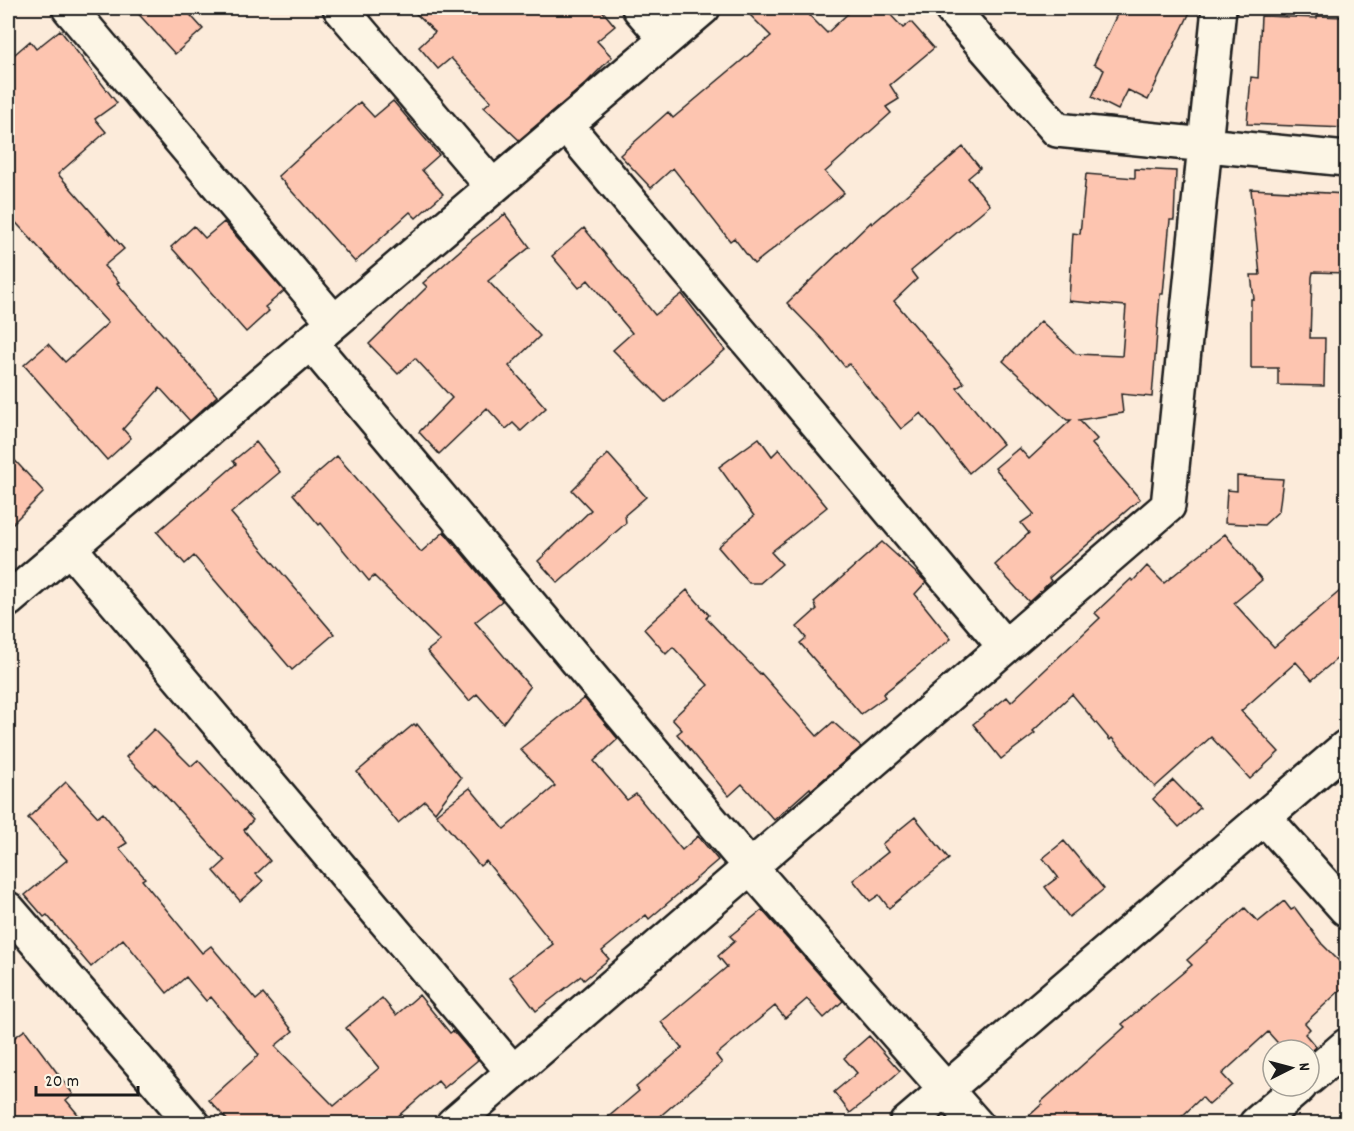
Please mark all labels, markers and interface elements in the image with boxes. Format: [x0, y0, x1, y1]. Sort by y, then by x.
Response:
north arrow [1261, 1038, 1321, 1098]
scale bar [36, 1059, 138, 1097]
text: N [1292, 1062, 1315, 1072]
text: 20 m [45, 1070, 79, 1095]

